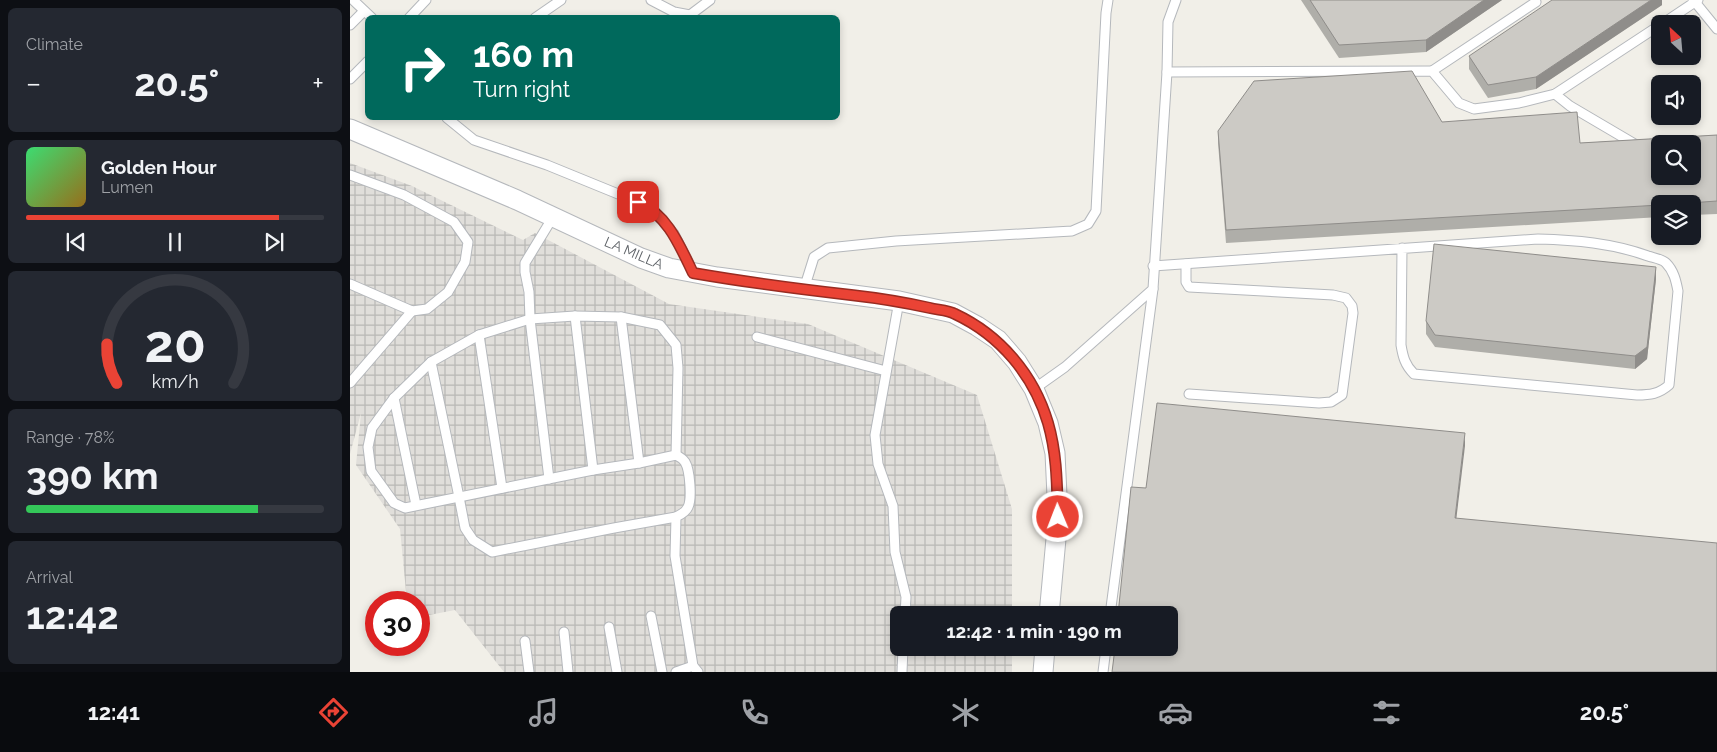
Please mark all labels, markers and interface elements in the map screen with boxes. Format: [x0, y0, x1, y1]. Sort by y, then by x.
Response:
north arrow [1651, 15, 1701, 65]
map controls [1651, 15, 1701, 245]
text: 160 m [473, 34, 574, 75]
text: Climate [26, 35, 83, 54]
icon: right [390, 35, 455, 100]
text: 20.5° [134, 60, 219, 105]
text: − [26, 67, 41, 100]
text: + [312, 67, 324, 100]
button: sound [1651, 75, 1701, 125]
text: Turn right [473, 76, 570, 102]
button: search [1651, 135, 1701, 185]
text: Golden Hour [101, 156, 217, 178]
text: Lumen [101, 178, 153, 197]
pin [617, 181, 659, 223]
icon: arrive [624, 188, 652, 216]
button: layers [1651, 195, 1701, 245]
icon: previous [62, 228, 90, 256]
icon: pause [161, 228, 189, 256]
icon: next [260, 228, 288, 256]
street label: LA MILLA [602, 233, 666, 273]
text: 20 [144, 313, 206, 374]
text: km/h [151, 371, 199, 392]
text: Range · 78% [26, 428, 114, 447]
text: 390 km [26, 453, 159, 498]
position arrow [1031, 490, 1083, 542]
text: Arrival [26, 568, 73, 587]
speed limit sign: 30 [365, 591, 430, 656]
text: 12:42 [26, 593, 119, 638]
text: 12:42 · 1 min · 190 m [946, 620, 1122, 642]
icon: directions [316, 695, 351, 730]
icon: music [526, 695, 561, 730]
icon: phone [737, 695, 772, 730]
icon: climate [948, 695, 983, 730]
icon: car [1158, 695, 1193, 730]
icon: filters [1369, 695, 1404, 730]
text: 12:41 [88, 699, 140, 725]
text: 20.5° [1580, 699, 1629, 725]

